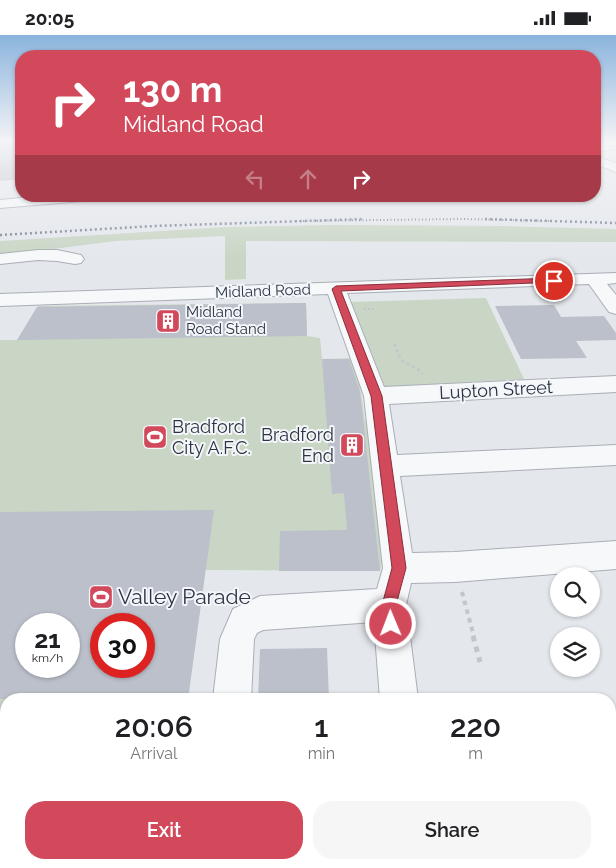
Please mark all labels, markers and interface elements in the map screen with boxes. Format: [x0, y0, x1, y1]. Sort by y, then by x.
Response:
text: 20:05 [25, 7, 74, 29]
text: 130 m [123, 69, 222, 110]
icon: right [40, 70, 105, 135]
text: Midland Road [123, 111, 264, 137]
icon: left [241, 165, 269, 193]
icon: ahead [294, 165, 322, 193]
icon: right [347, 165, 375, 193]
pin [533, 260, 575, 302]
icon: arrive [540, 267, 568, 295]
street label: Midland Road [215, 280, 311, 302]
place label: Midland Road Stand [186, 303, 266, 338]
building icon: Midland Road Stand [155, 308, 181, 334]
street label: Lupton Street [439, 376, 553, 403]
place label: Bradford City A.F.C. [172, 416, 251, 458]
sports icon: Bradford City A.F.C. [142, 424, 168, 450]
place label: Bradford End [261, 424, 334, 466]
building icon: Bradford End [339, 432, 365, 458]
map controls [550, 567, 600, 677]
button: search [550, 567, 600, 617]
sports icon: Valley Parade [88, 584, 114, 610]
place label: Valley Parade [118, 584, 251, 609]
position arrow [364, 597, 416, 649]
speed limit sign: 30 [90, 613, 155, 678]
text: 21 [34, 624, 61, 654]
button: layers [550, 627, 600, 677]
text: km/h [32, 651, 63, 665]
text: 20:06 [115, 709, 193, 744]
text: 1 [314, 709, 328, 744]
text: 220 [450, 709, 501, 744]
text: Arrival [130, 744, 177, 763]
text: min [308, 744, 335, 763]
text: m [468, 744, 483, 763]
button: Exit [25, 801, 303, 859]
button: Share [313, 801, 591, 859]

